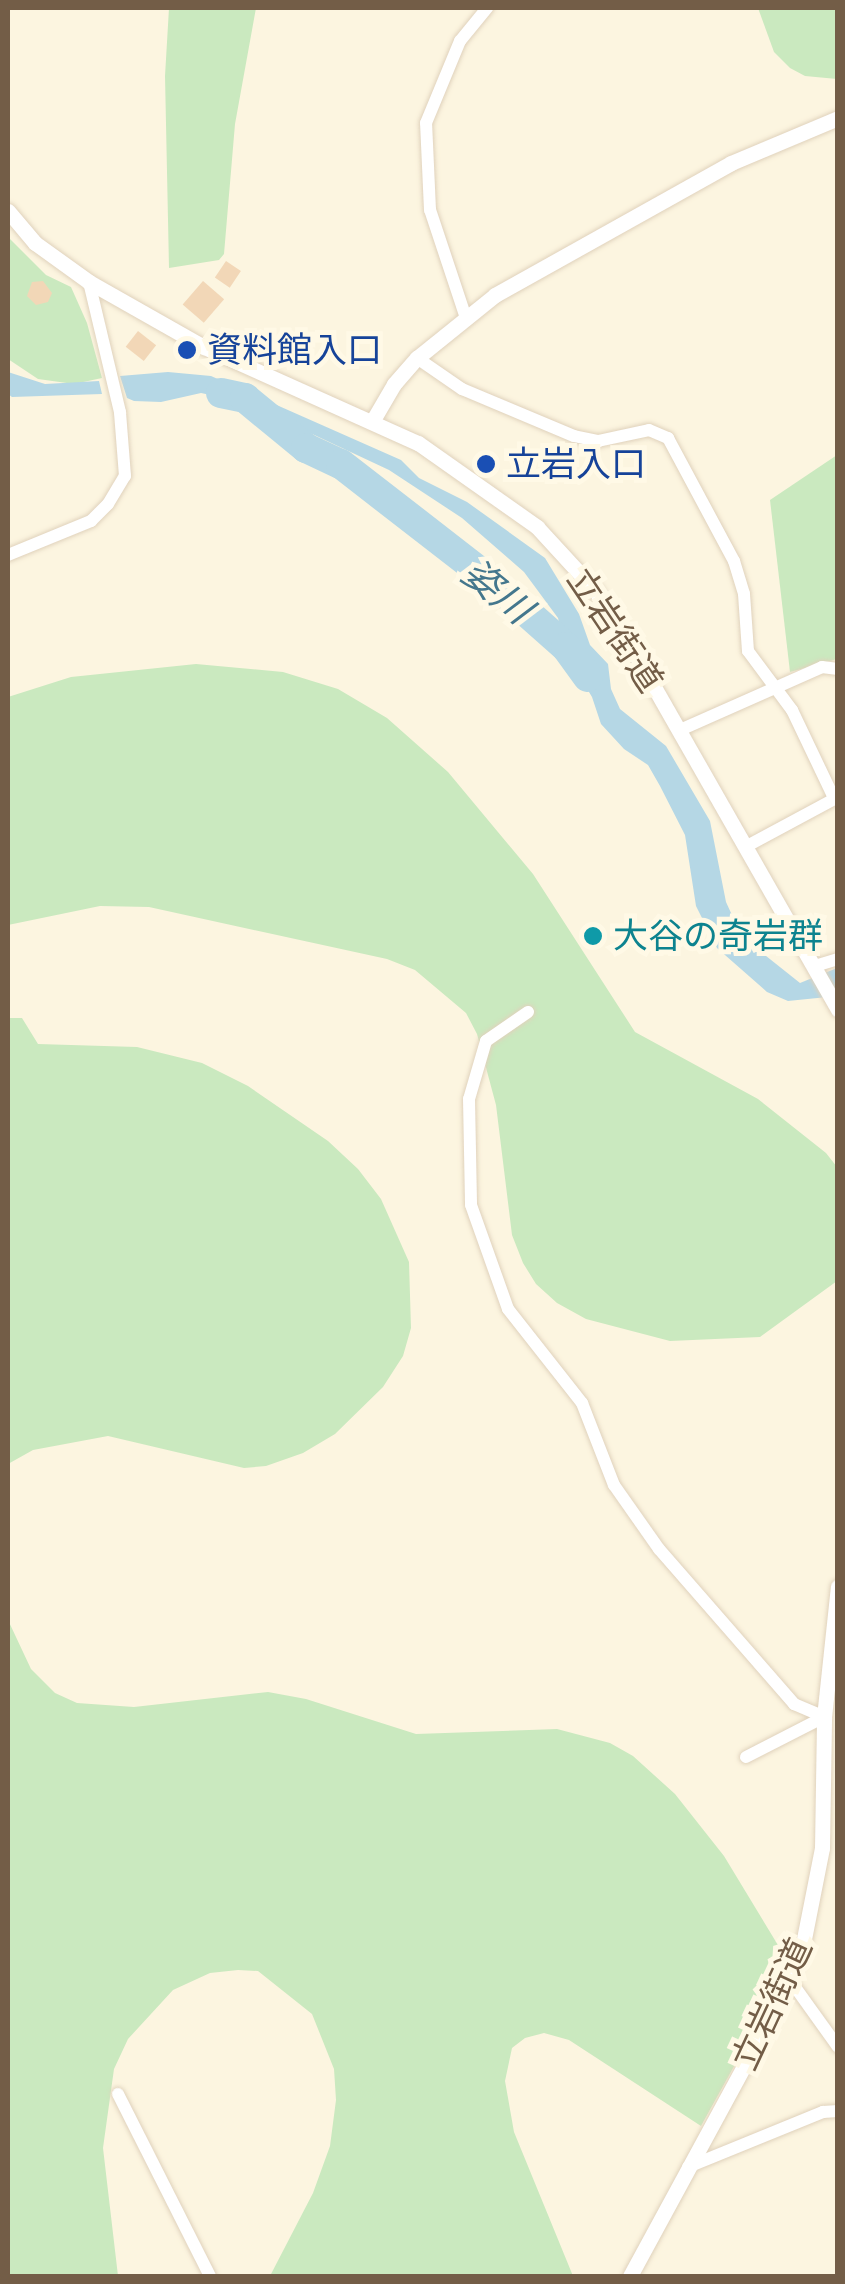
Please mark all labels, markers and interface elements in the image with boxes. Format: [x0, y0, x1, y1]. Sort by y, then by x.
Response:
place label: 資料館入口 [207, 329, 382, 371]
marker: 資料館入口 [176, 339, 198, 361]
place label: 立岩入口 [506, 443, 646, 485]
marker: 立岩入口 [475, 453, 497, 475]
water label: 姿川 [453, 549, 541, 633]
street label: 立岩街道 [558, 560, 672, 700]
place label: 大谷の奇岩群 [613, 915, 823, 957]
marker: 大谷の奇岩群 [582, 925, 604, 947]
street label: 立岩街道 [723, 1932, 821, 2076]

